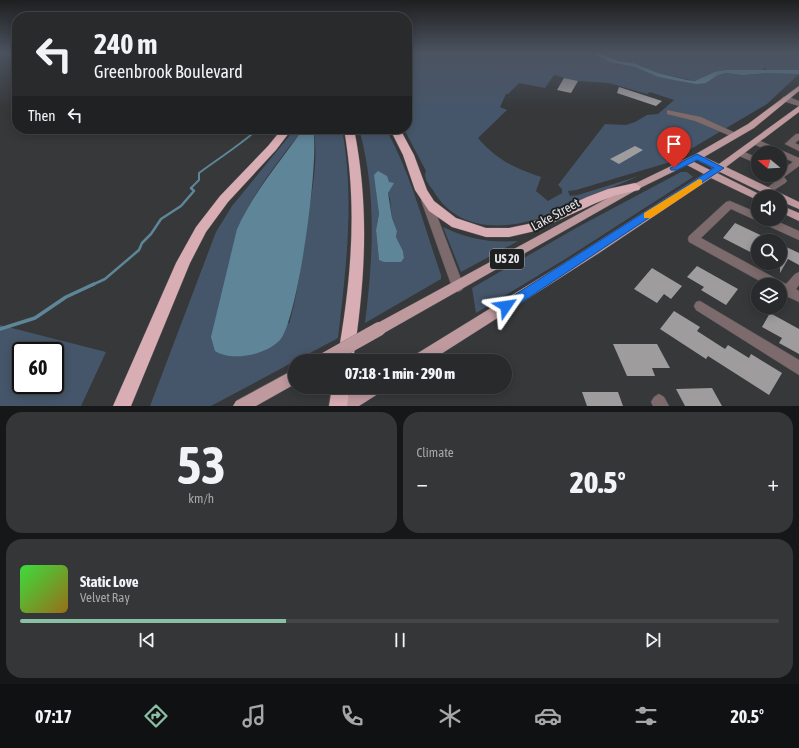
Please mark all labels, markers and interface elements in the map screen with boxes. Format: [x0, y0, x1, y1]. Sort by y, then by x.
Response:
icon: left [28, 28, 80, 80]
text: 240 m [94, 28, 157, 60]
text: Greenbrook Boulevard [94, 61, 243, 82]
icon: left [64, 104, 86, 126]
text: Then [28, 107, 56, 124]
pin [657, 127, 691, 168]
icon: arrive [663, 133, 685, 155]
north arrow [751, 146, 787, 182]
map controls [751, 146, 787, 314]
button: sound [751, 190, 787, 226]
street label: Lake Street [529, 195, 582, 234]
button: search [751, 234, 787, 270]
road number: US 20 [490, 249, 524, 269]
button: layers [751, 278, 787, 314]
position arrow [485, 285, 527, 327]
speed limit sign: 60 [12, 342, 64, 394]
text: 07:18 · 1 min · 290 m [345, 365, 455, 382]
text: 53 [177, 435, 226, 495]
text: Climate [417, 445, 454, 460]
text: 20.5° [570, 465, 626, 499]
text: − [417, 470, 428, 496]
text: + [768, 470, 779, 496]
text: km/h [188, 491, 214, 506]
text: Static Love [80, 573, 139, 590]
text: Velvet Ray [80, 590, 130, 605]
icon: previous [136, 629, 158, 651]
icon: pause [389, 629, 411, 651]
icon: next [642, 629, 664, 651]
icon: directions [142, 702, 170, 730]
icon: music [240, 702, 268, 730]
icon: phone [338, 702, 366, 730]
icon: climate [436, 702, 464, 730]
icon: car [534, 702, 562, 730]
icon: filters [632, 702, 660, 730]
text: 07:17 [35, 706, 72, 727]
text: 20.5° [730, 706, 764, 727]

